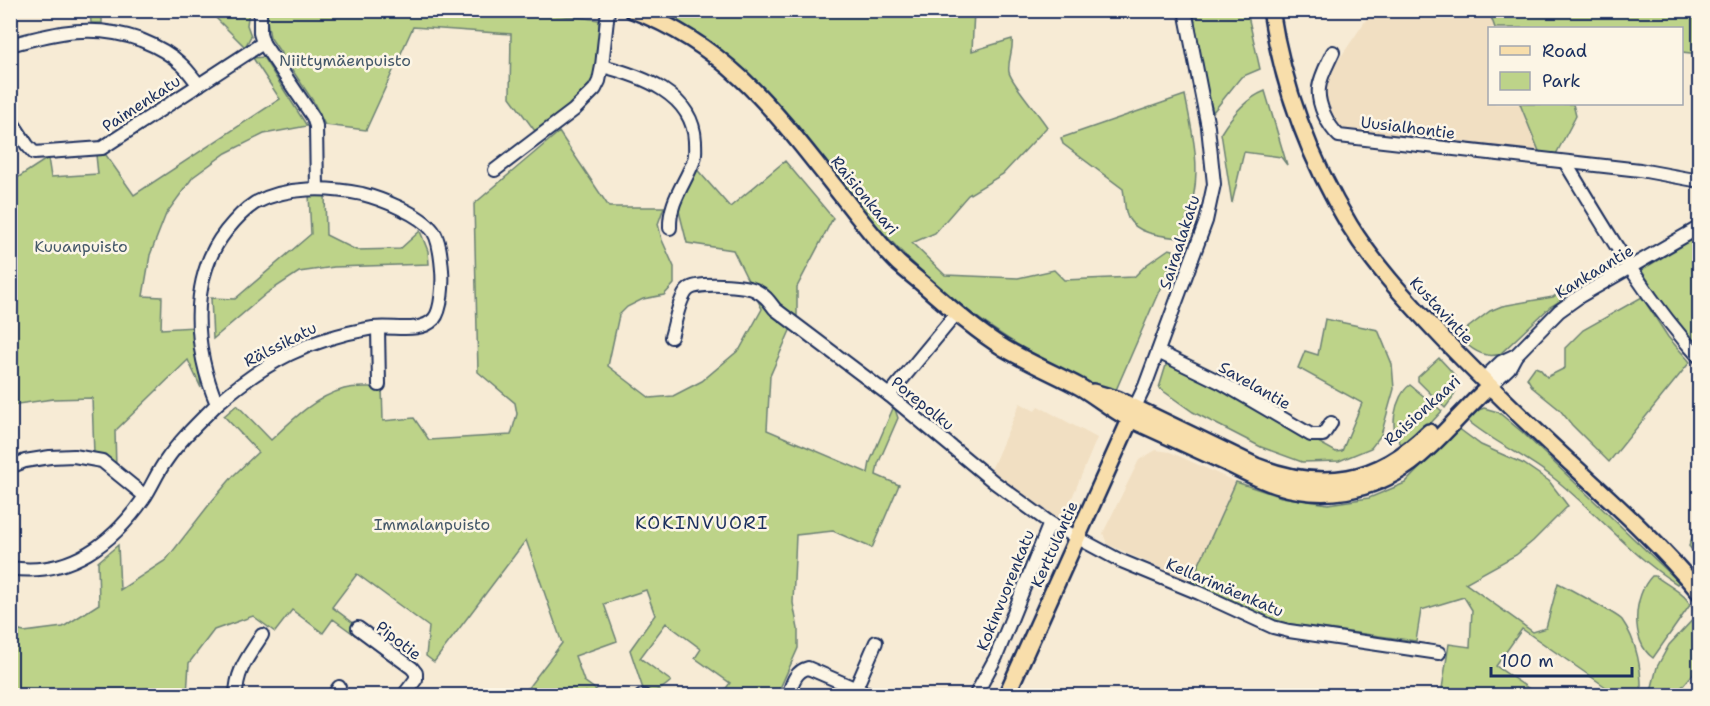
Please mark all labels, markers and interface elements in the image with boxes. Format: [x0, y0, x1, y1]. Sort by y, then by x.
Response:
legend [1488, 27, 1683, 105]
text: Road [1542, 39, 1587, 63]
park label: Niittymäenpuisto [279, 50, 411, 71]
text: Park [1542, 69, 1581, 93]
street label: Paimenkatu [98, 70, 184, 137]
street label: Uusialhontie [1359, 111, 1456, 144]
street label: Raisionkaari [826, 151, 903, 239]
street label: Sairaalakatu [1154, 192, 1205, 292]
park label: Kuuanpuisto [34, 236, 128, 257]
street label: Kankaantie [1551, 240, 1637, 303]
street label: Kustavintie [1405, 272, 1478, 348]
street label: Rälssikatu [240, 317, 320, 372]
street label: Savelantie [1215, 356, 1294, 414]
street label: Raisionkaari [1380, 370, 1465, 450]
street label: Porepolku [887, 372, 959, 435]
street label: Kerttulantie [1026, 498, 1083, 591]
district label: KOKINVUORI [635, 511, 769, 535]
park label: Immalanpuisto [374, 514, 490, 535]
street label: Kokinvuorenkatu [972, 527, 1039, 654]
street label: Kellarimäenkatu [1163, 553, 1287, 622]
street label: Pipotie [372, 616, 426, 665]
scale bar [1491, 640, 1632, 678]
text: 100 m [1500, 649, 1554, 673]

